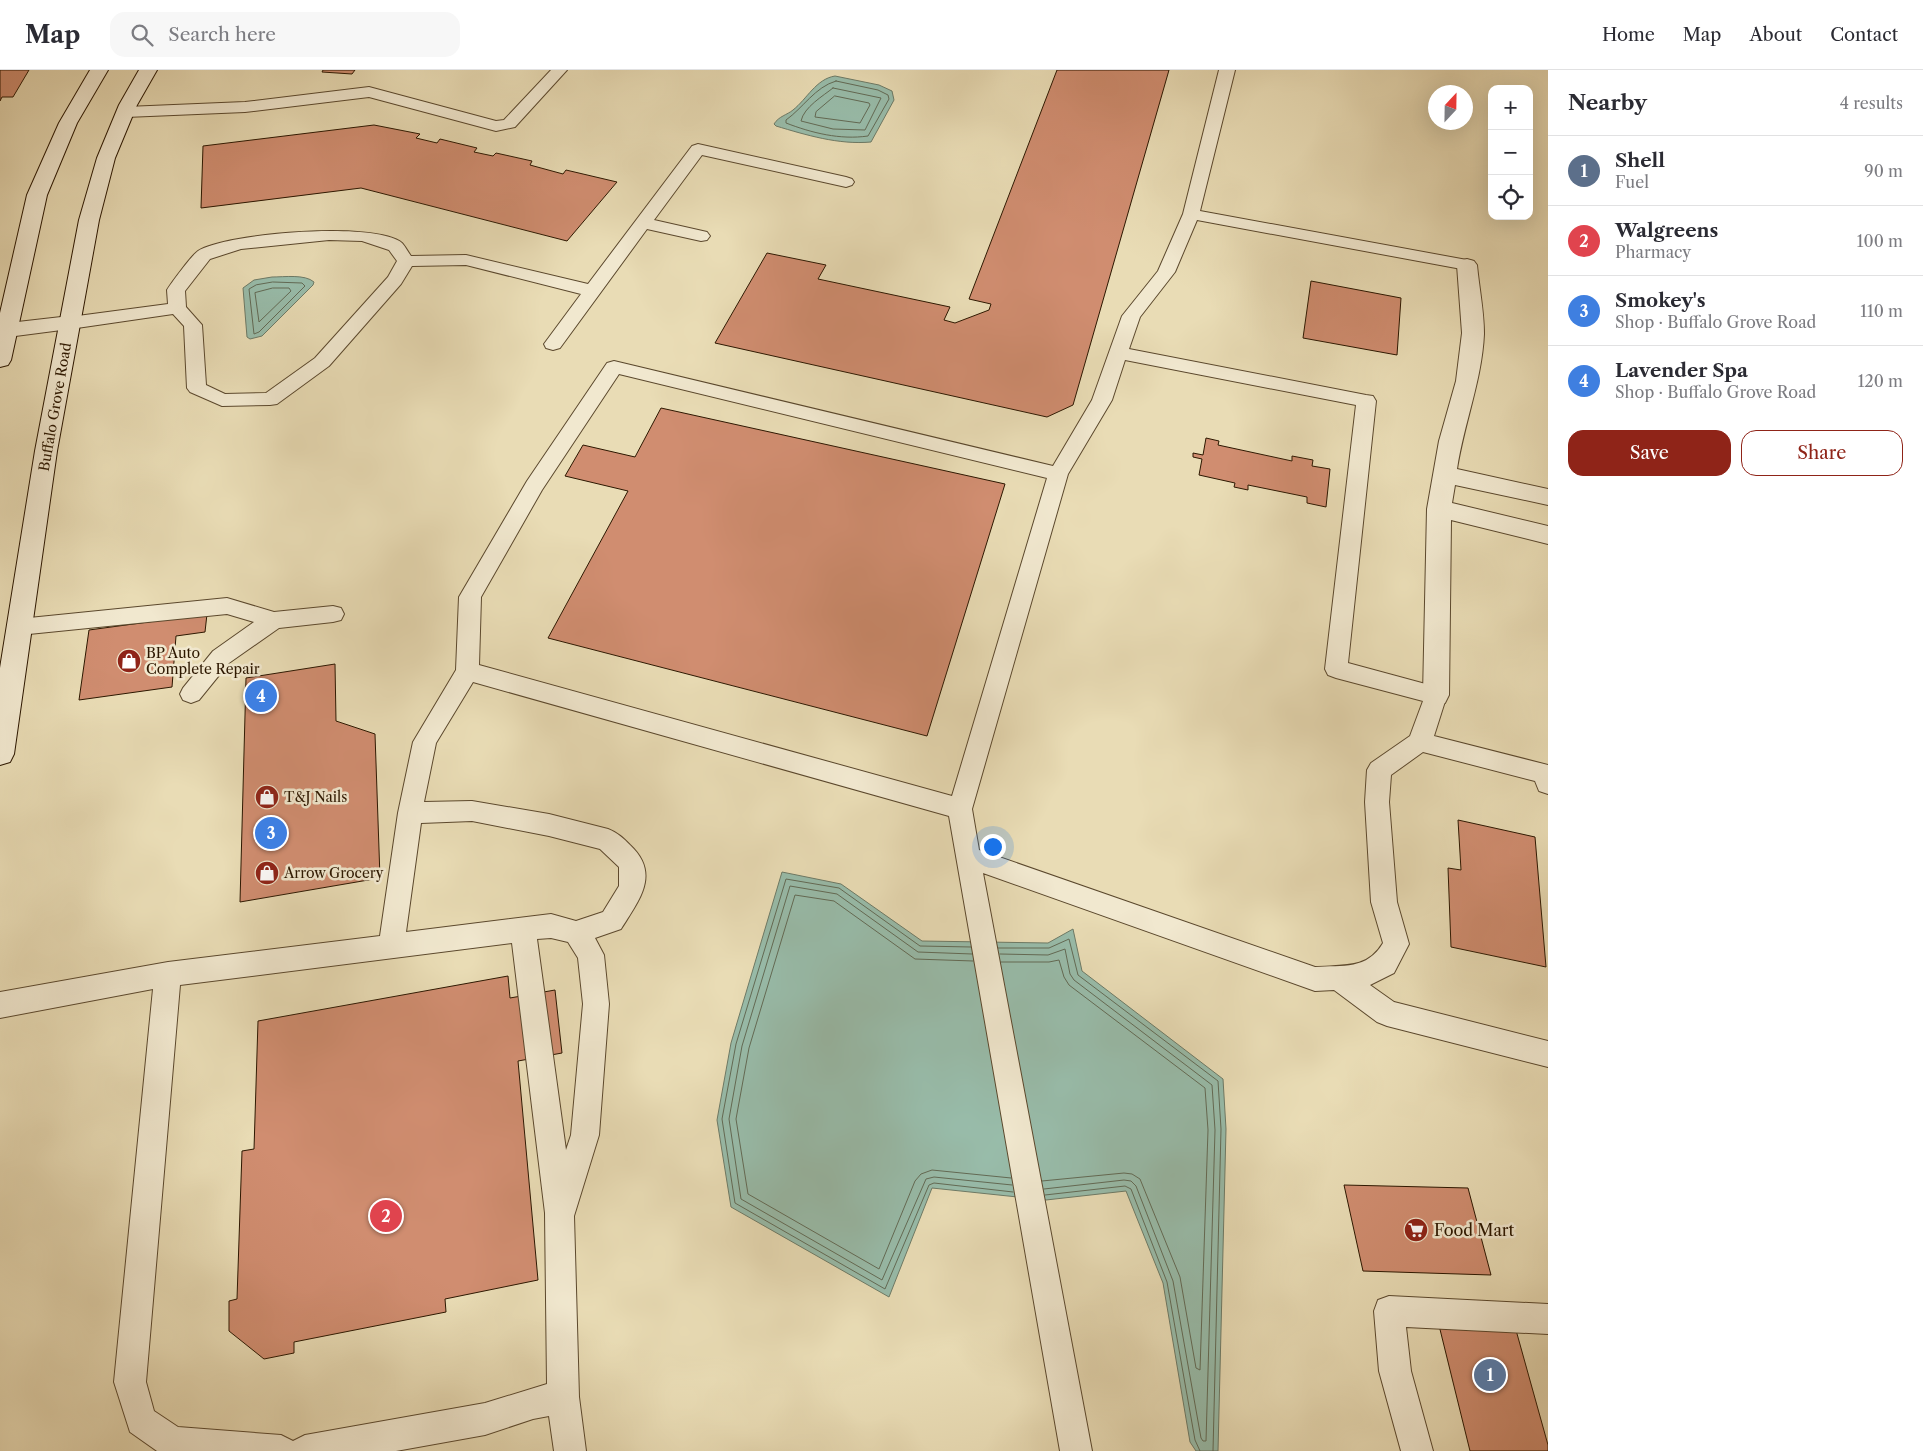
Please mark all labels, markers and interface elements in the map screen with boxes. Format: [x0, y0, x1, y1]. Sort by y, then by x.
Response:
search box [110, 12, 460, 57]
text: Map [25, 20, 80, 49]
icon: search [128, 21, 156, 49]
text: Search here [168, 23, 276, 46]
text: Home [1602, 24, 1655, 46]
text: Map [1683, 24, 1721, 46]
text: About [1749, 24, 1802, 46]
text: Contact [1830, 24, 1898, 46]
north arrow [1428, 85, 1473, 130]
map controls [1488, 85, 1533, 220]
button: + [1488, 85, 1533, 130]
text: Nearby [1568, 90, 1647, 115]
text: 4 results [1840, 93, 1903, 113]
button: − [1488, 130, 1533, 175]
text: Shell [1615, 149, 1665, 172]
text: 1 [1580, 161, 1588, 181]
text: 90 m [1864, 161, 1903, 181]
text: Fuel [1615, 172, 1649, 192]
button: locate [1488, 175, 1533, 220]
text: Walgreens [1615, 219, 1718, 242]
text: 2 [1579, 231, 1589, 251]
text: 100 m [1857, 231, 1903, 251]
text: Pharmacy [1615, 242, 1691, 262]
text: Smokey's [1615, 289, 1706, 312]
text: 3 [1579, 301, 1589, 321]
text: 110 m [1860, 301, 1903, 321]
text: Shop · Buffalo Grove Road [1615, 312, 1816, 332]
street label: Buffalo Grove Road [35, 341, 75, 473]
text: Lavender Spa [1615, 359, 1748, 382]
text: 4 [1579, 371, 1589, 391]
text: 120 m [1858, 371, 1903, 391]
text: Shop · Buffalo Grove Road [1615, 382, 1816, 402]
button: Save [1568, 430, 1731, 476]
button: Share [1741, 430, 1903, 476]
place label: BP Auto Complete Repair [146, 644, 260, 678]
shop icon: BP Auto Complete Repair [116, 648, 142, 674]
pin: 4 [245, 677, 277, 715]
shop icon: T&J Nails [254, 784, 280, 810]
place label: T&J Nails [284, 788, 347, 806]
pin: 3 [255, 814, 287, 852]
your location [980, 834, 1006, 860]
shop icon: Arrow Grocery [254, 860, 280, 886]
place label: Arrow Grocery [283, 864, 384, 882]
pin: 2 [370, 1197, 402, 1235]
supermarket icon: Food Mart [1403, 1217, 1429, 1243]
place label: Food Mart [1434, 1220, 1515, 1240]
pin: 1 [1474, 1356, 1506, 1394]

